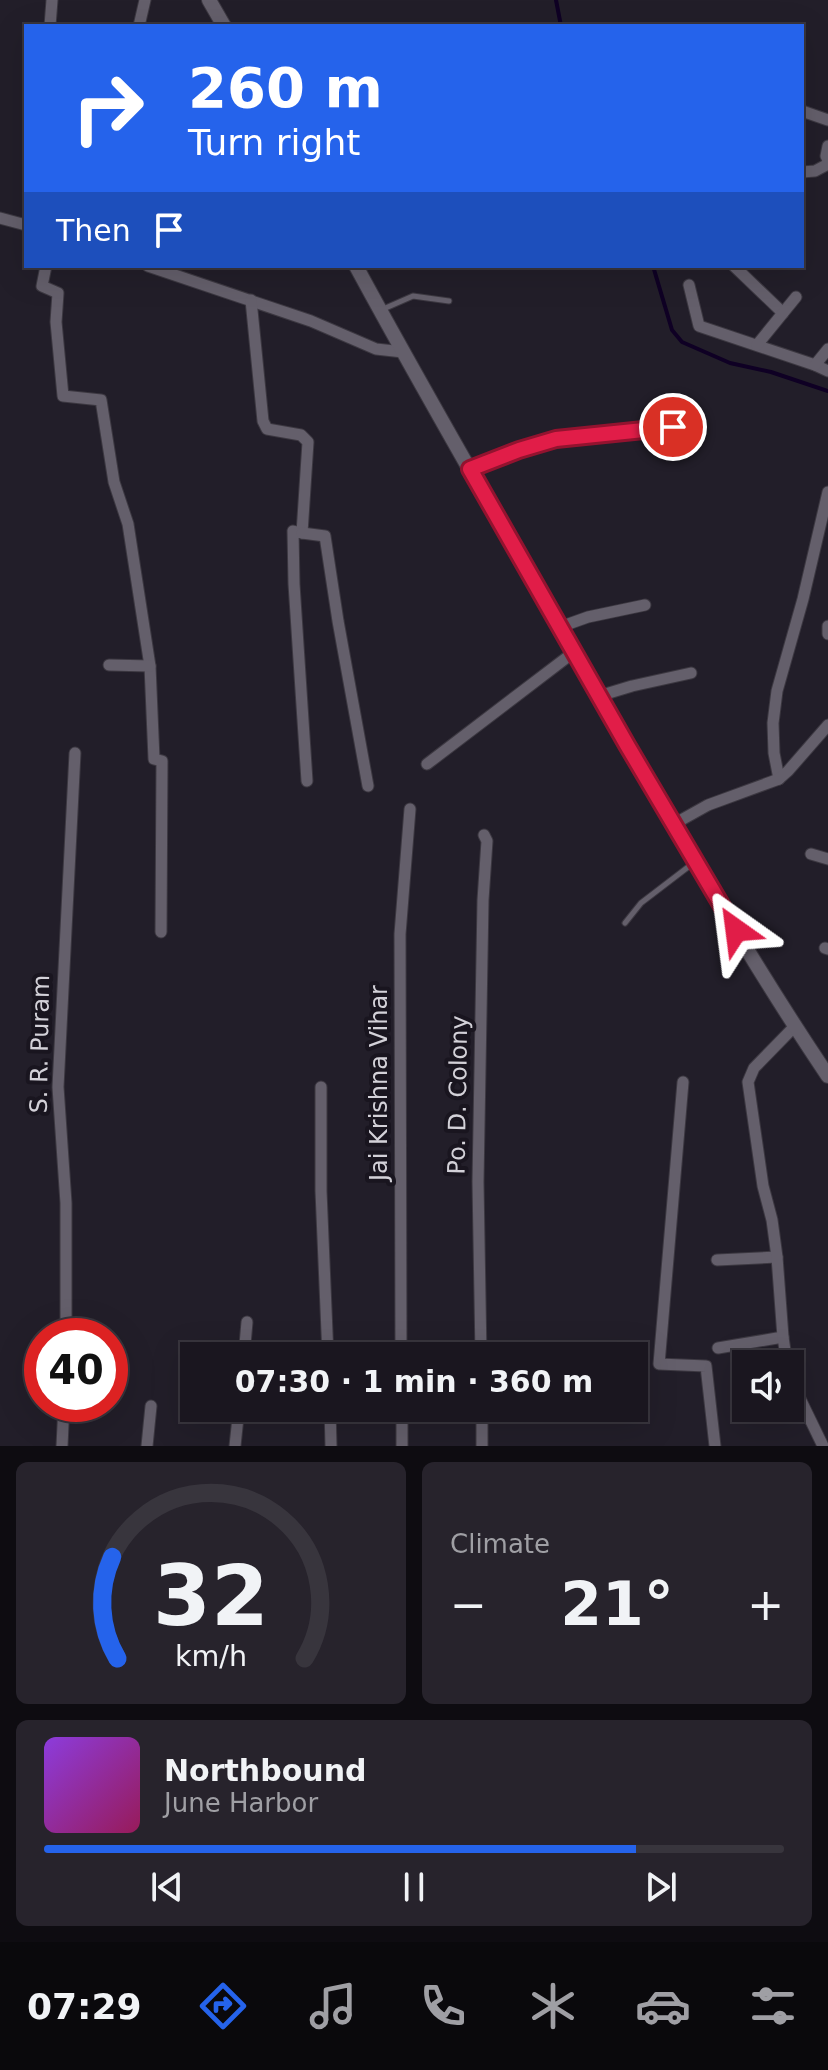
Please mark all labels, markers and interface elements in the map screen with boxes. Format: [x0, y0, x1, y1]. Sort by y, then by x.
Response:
text: 260 m [188, 55, 383, 120]
icon: right [56, 56, 160, 160]
text: Turn right [188, 122, 360, 163]
icon: arrive [147, 208, 191, 252]
text: Then [56, 213, 131, 248]
pin [639, 393, 707, 461]
icon: arrive [651, 405, 695, 449]
position arrow [694, 888, 778, 972]
street label: S. R. Puram [25, 974, 55, 1114]
street label: Jai Krishna Vihar [365, 985, 393, 1183]
street label: Po. D. Colony [443, 1015, 473, 1175]
speed limit sign: 40 [24, 1318, 128, 1422]
map controls [732, 1350, 804, 1422]
button: sound [732, 1350, 804, 1422]
text: 07:30 · 1 min · 360 m [235, 1364, 593, 1399]
text: Climate [450, 1529, 550, 1559]
text: 32 [153, 1548, 269, 1645]
text: 21° [560, 1569, 674, 1639]
text: − [450, 1579, 487, 1630]
text: + [747, 1579, 784, 1630]
text: km/h [175, 1639, 247, 1673]
text: Northbound [164, 1753, 367, 1788]
text: June Harbor [164, 1788, 318, 1818]
icon: previous [145, 1865, 189, 1909]
icon: pause [392, 1865, 436, 1909]
icon: next [639, 1865, 683, 1909]
icon: directions [195, 1978, 251, 2034]
icon: music [305, 1978, 361, 2034]
icon: phone [415, 1978, 471, 2034]
icon: climate [525, 1978, 581, 2034]
icon: car [635, 1978, 691, 2034]
icon: filters [745, 1978, 801, 2034]
text: 07:29 [27, 1986, 142, 2027]

